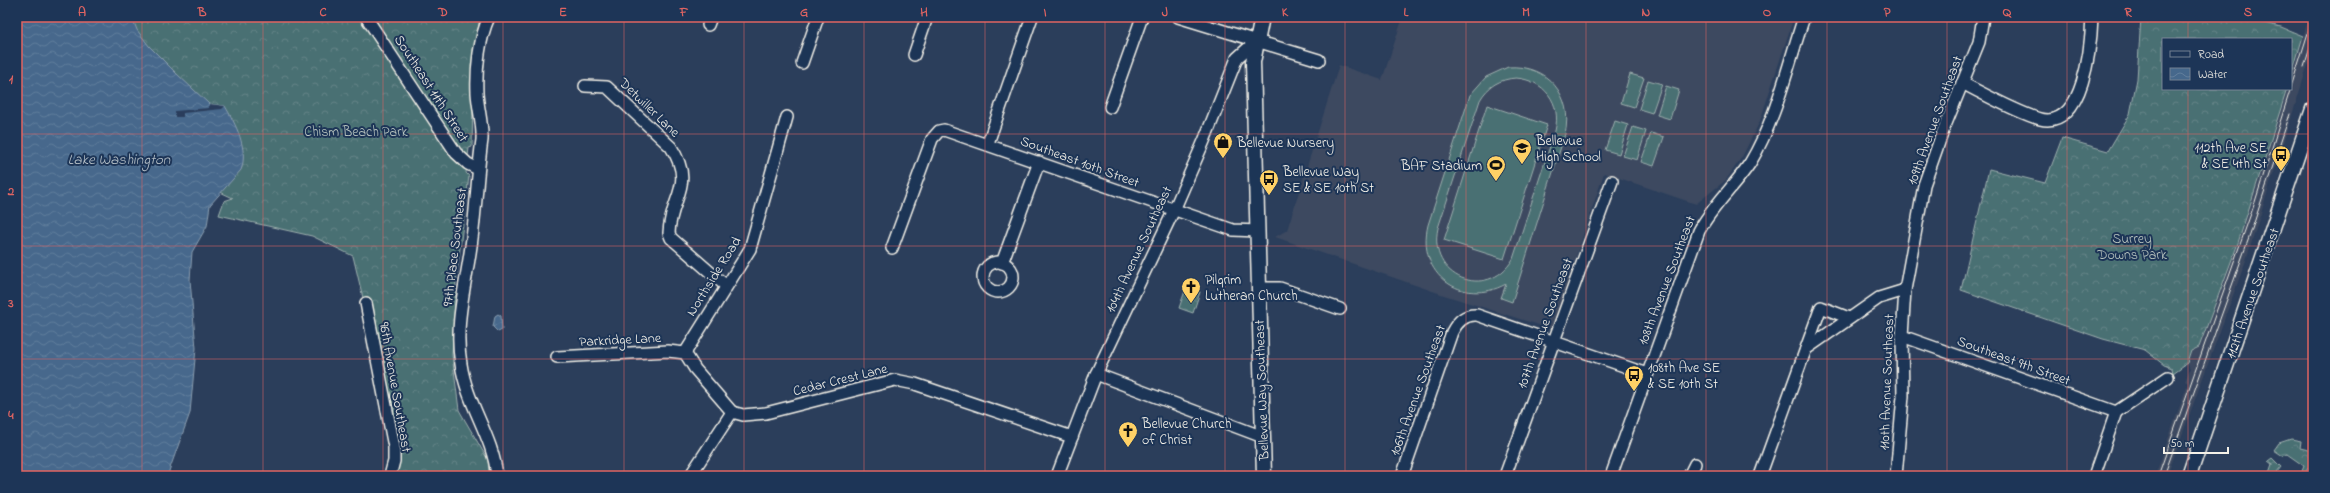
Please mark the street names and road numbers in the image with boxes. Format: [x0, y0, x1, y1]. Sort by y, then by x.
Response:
street label: Southeast 11th Street [388, 31, 473, 147]
street label: 109th Avenue Southeast [1902, 53, 1969, 188]
street label: Detwiller Lane [613, 73, 685, 143]
street label: Southeast 10th Street [1017, 131, 1142, 194]
street label: 104th Avenue Southeast [1101, 183, 1178, 316]
street label: 97th Place Southeast [438, 186, 473, 308]
street label: 108th Avenue Southeast [1633, 212, 1702, 348]
street label: 112th Avenue Southeast [2221, 225, 2286, 362]
street label: Northside Road [681, 233, 747, 321]
street label: 107th Avenue Southeast [1512, 255, 1579, 392]
street label: 110th Avenue Southeast [1875, 313, 1900, 451]
street label: Bellevue Way Southeast [1250, 319, 1276, 462]
street label: 96th Avenue Southeast [373, 321, 416, 454]
street label: 106th Avenue Southeast [1385, 322, 1452, 459]
street label: Parkridge Lane [579, 328, 662, 354]
street label: Southeast 9th Street [1954, 331, 2073, 392]
street label: Cedar Crest Lane [791, 358, 891, 402]

